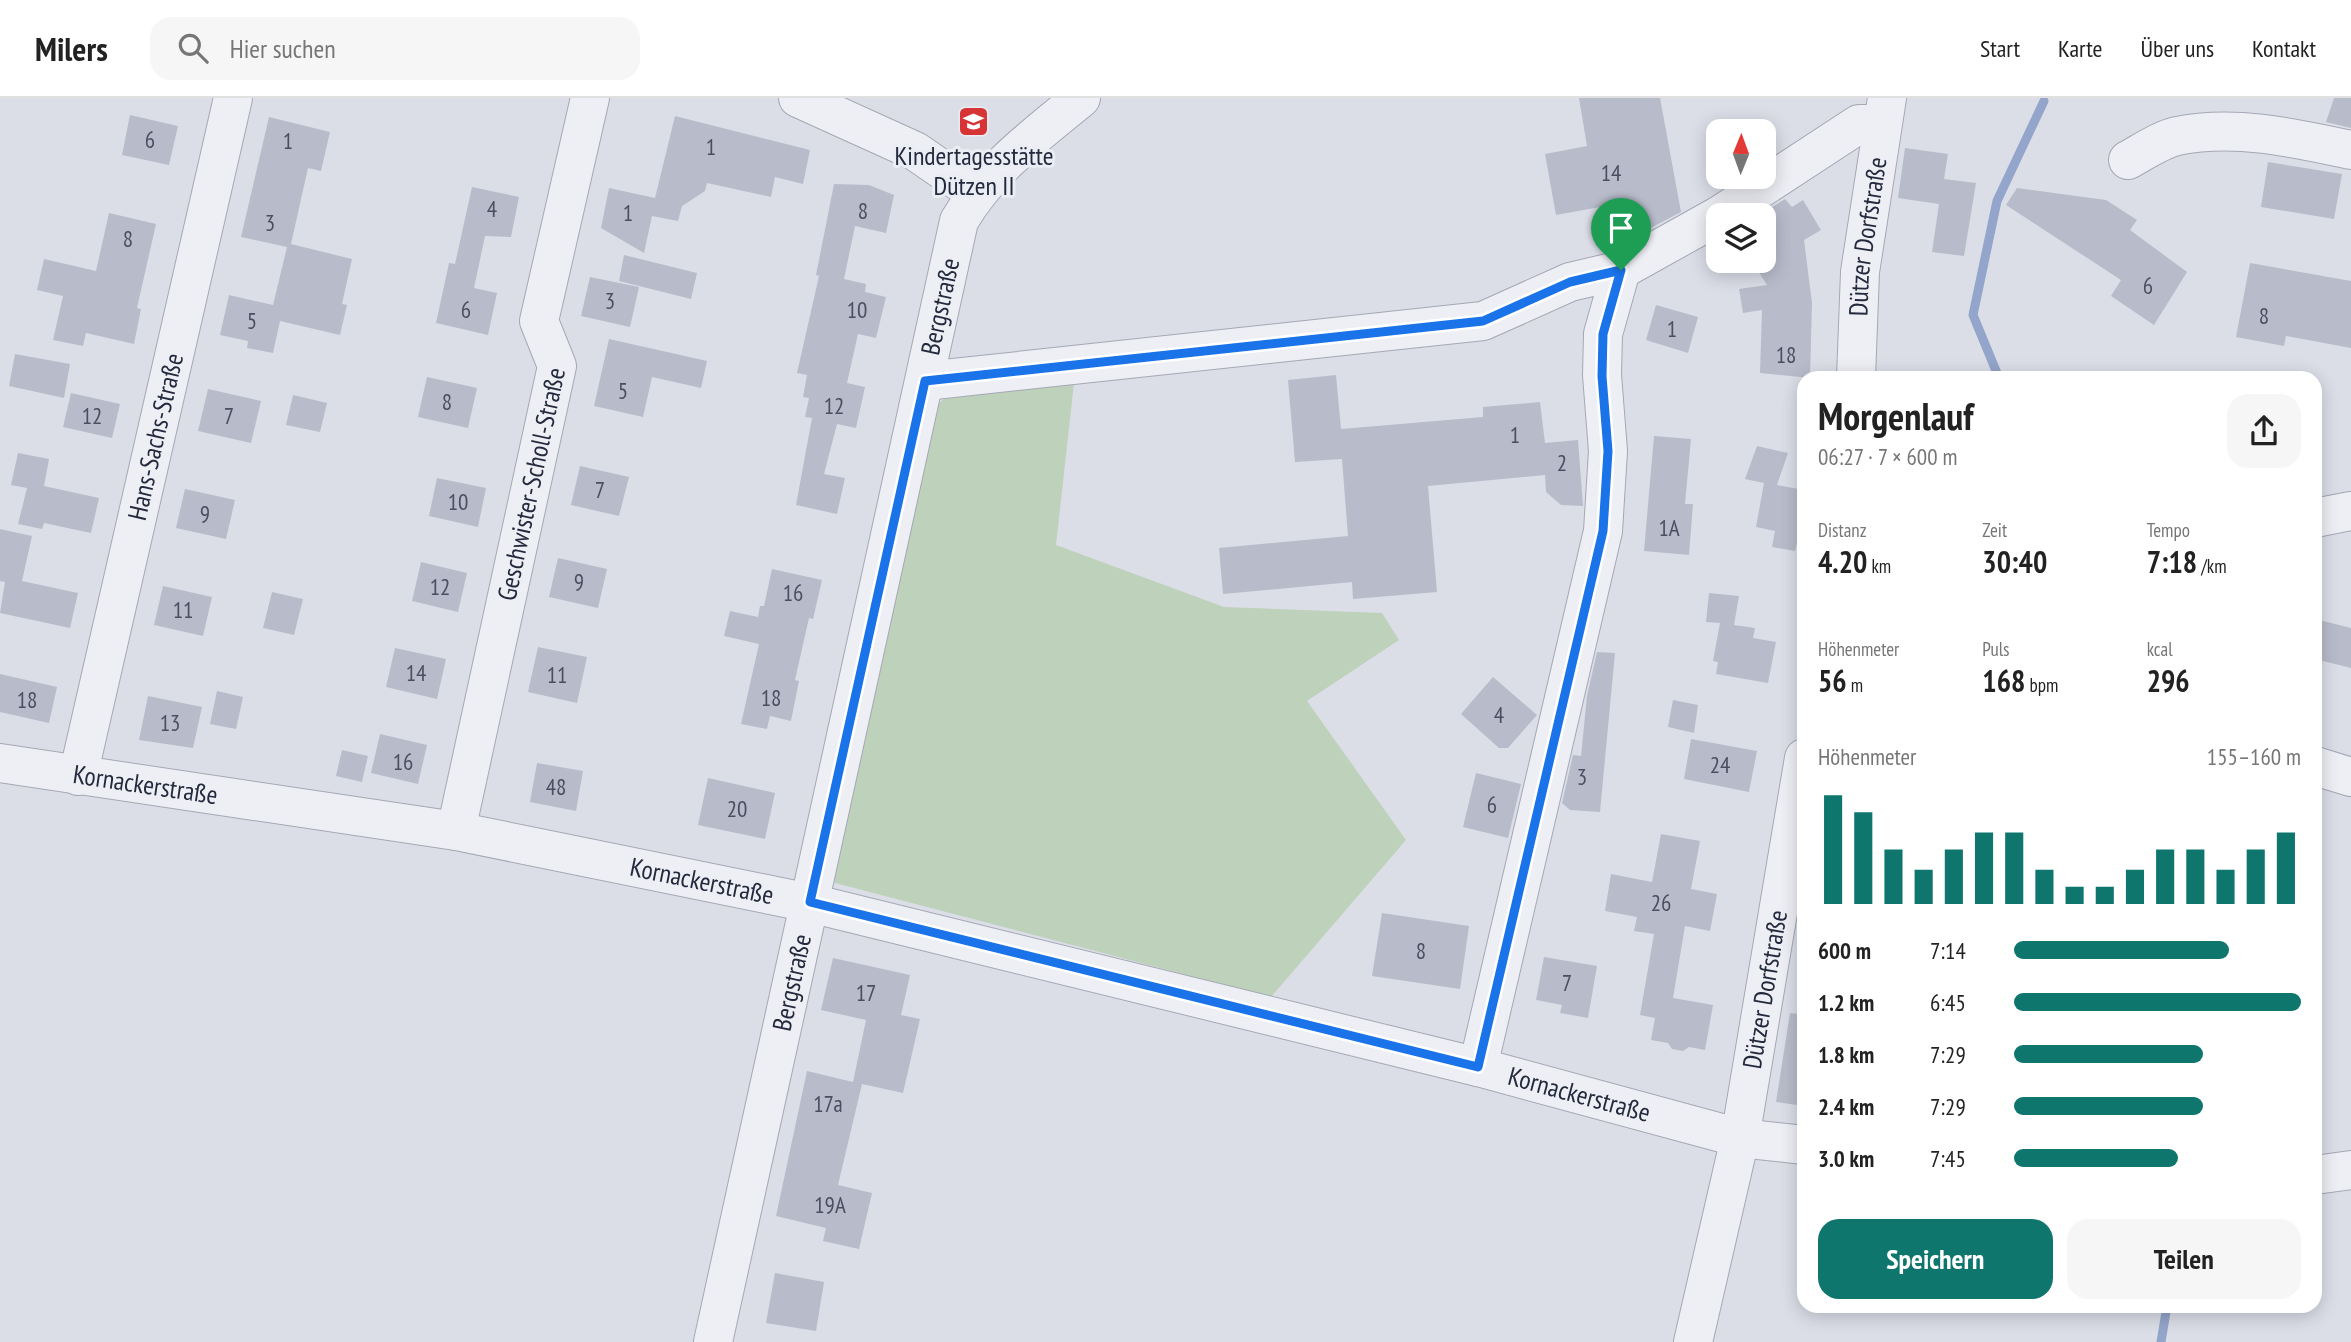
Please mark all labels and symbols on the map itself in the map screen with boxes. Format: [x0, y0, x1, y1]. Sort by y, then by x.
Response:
school or university icon: Kindertagesstätte Dützen II [957, 104, 991, 138]
north arrow [1706, 119, 1776, 189]
house number: 6 [145, 125, 155, 154]
house number: 1 [283, 126, 293, 155]
house number: 1 [706, 132, 716, 161]
place label: Kindertagesstätte Dützen II [894, 139, 1054, 202]
street label: Dützer Dorfstraße [1841, 155, 1894, 317]
house number: 14 [1601, 158, 1621, 187]
house number: 4 [487, 194, 497, 223]
house number: 8 [858, 196, 868, 225]
house number: 1 [623, 198, 633, 227]
pin [1591, 198, 1651, 270]
house number: 3 [265, 208, 275, 237]
house number: 8 [123, 224, 133, 253]
street label: Bergstraße [913, 255, 966, 358]
house number: 6 [2143, 271, 2153, 300]
house number: 3 [605, 286, 615, 315]
house number: 6 [461, 295, 471, 324]
house number: 10 [847, 295, 867, 324]
house number: 8 [2259, 301, 2269, 330]
house number: 5 [247, 306, 257, 335]
house number: 1 [1667, 314, 1677, 343]
house number: 18 [1776, 340, 1796, 369]
street label: Hans-Sachs-Straße [120, 350, 190, 523]
street label: Geschwister-Scholl-Straße [490, 365, 572, 603]
house number: 5 [618, 376, 628, 405]
house number: 8 [442, 387, 452, 416]
house number: 12 [824, 391, 844, 420]
house number: 12 [82, 401, 102, 430]
house number: 7 [224, 401, 234, 430]
house number: 1 [1510, 420, 1520, 449]
house number: 2 [1557, 448, 1567, 477]
house number: 7 [595, 475, 605, 504]
house number: 10 [448, 487, 468, 516]
house number: 9 [200, 499, 210, 528]
house number: 1A [1658, 513, 1680, 542]
house number: 9 [574, 567, 584, 596]
house number: 12 [430, 572, 450, 601]
house number: 16 [783, 578, 803, 607]
house number: 11 [173, 595, 193, 624]
house number: 14 [406, 658, 426, 687]
house number: 11 [547, 660, 567, 689]
house number: 18 [761, 683, 781, 712]
house number: 18 [17, 685, 37, 714]
house number: 4 [1494, 700, 1504, 729]
house number: 13 [160, 708, 180, 737]
house number: 16 [393, 747, 413, 776]
house number: 24 [1710, 750, 1730, 779]
street label: Kornackerstraße [71, 757, 220, 811]
house number: 3 [1577, 762, 1587, 791]
house number: 48 [546, 772, 566, 801]
house number: 6 [1487, 790, 1497, 819]
house number: 20 [727, 794, 747, 823]
street label: Kornackerstraße [627, 850, 777, 911]
house number: 26 [1651, 888, 1671, 917]
street label: Dützer Dorfstraße [1735, 908, 1794, 1071]
street label: Bergstraße [765, 931, 818, 1034]
house number: 8 [1416, 936, 1426, 965]
house number: 7 [1562, 968, 1572, 997]
house number: 17 [856, 978, 876, 1007]
street label: Kornackerstraße [1505, 1059, 1654, 1129]
house number: 17a [813, 1089, 843, 1118]
house number: 19A [814, 1190, 846, 1219]

